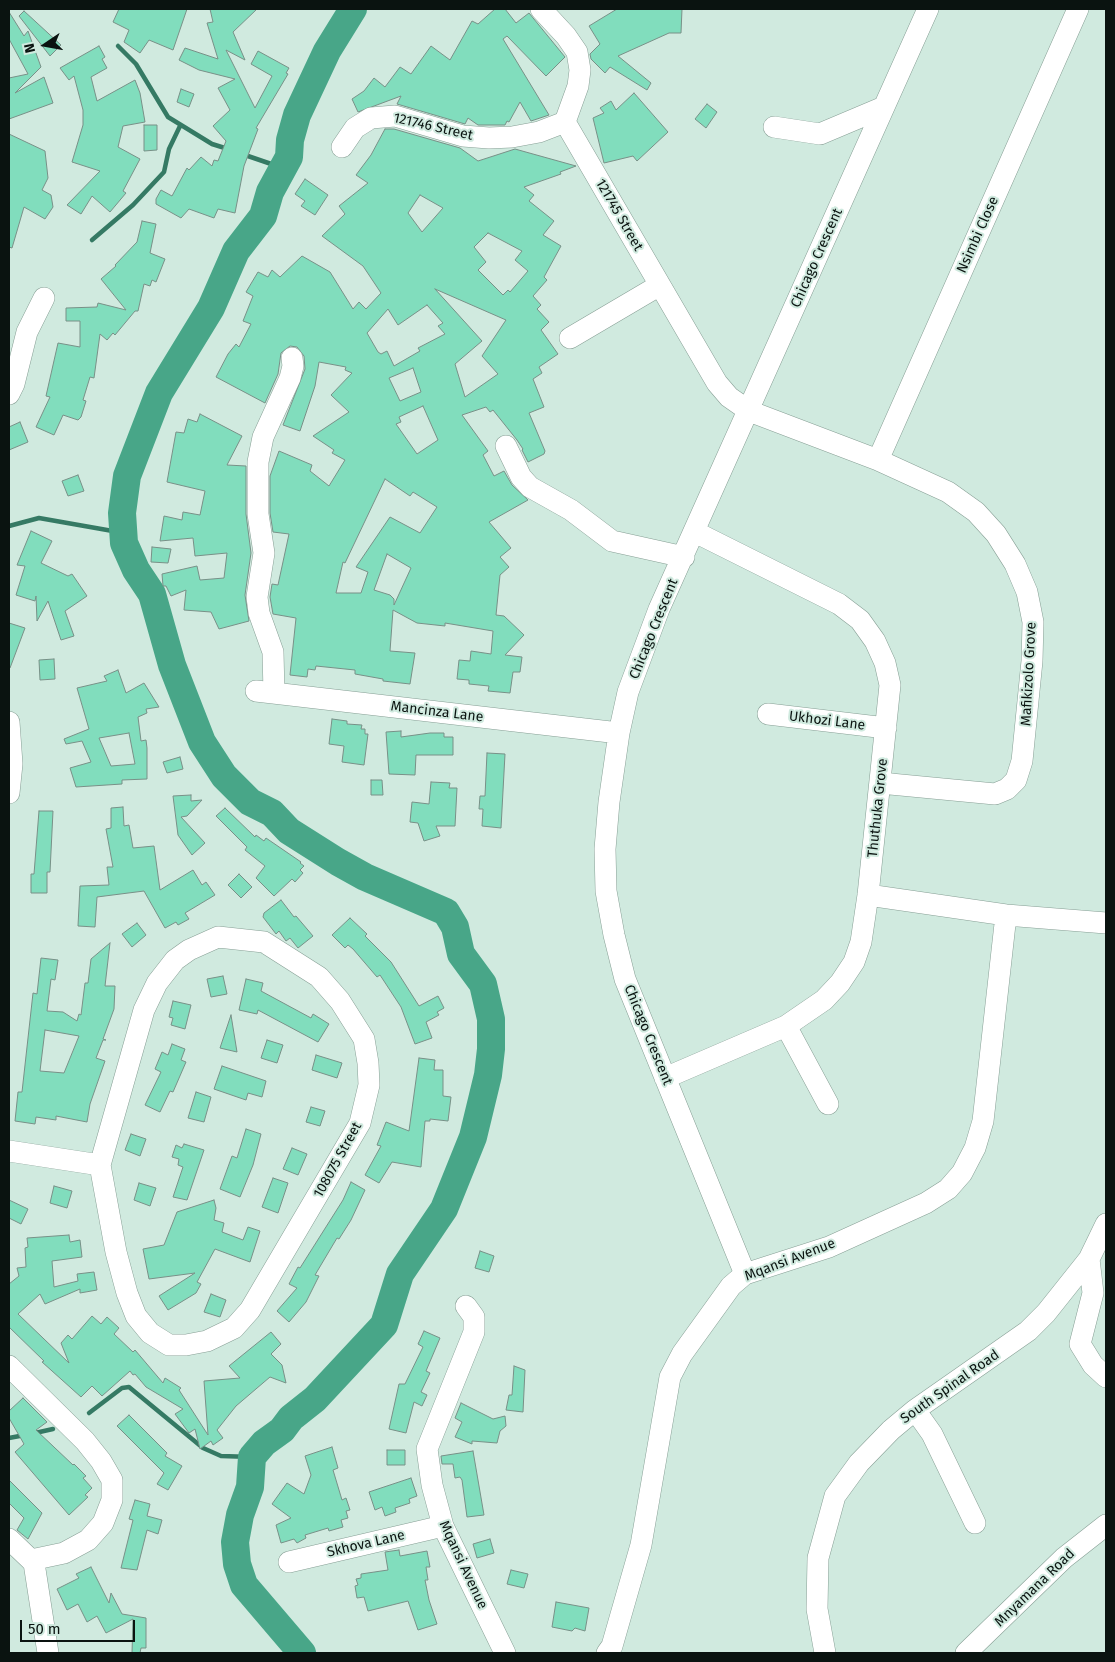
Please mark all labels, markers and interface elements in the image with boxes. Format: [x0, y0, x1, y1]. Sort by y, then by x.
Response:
north arrow [20, 20, 70, 70]
text: N [21, 42, 39, 55]
street label: 121746 Street [392, 110, 474, 144]
street label: 121745 Street [592, 176, 646, 254]
street label: Nsimbi Close [954, 194, 1002, 276]
street label: Chicago Crescent [788, 206, 846, 310]
street label: Chicago Crescent [626, 576, 682, 682]
street label: Mafikizolo Grove [1018, 622, 1040, 726]
street label: Mancinza Lane [390, 698, 484, 726]
street label: Ukhozi Lane [788, 708, 866, 734]
street label: Thuthuka Grove [864, 758, 892, 858]
street label: Chicago Crescent [620, 982, 676, 1088]
street label: 108075 Street [310, 1119, 366, 1201]
street label: Mqansi Avenue [742, 1235, 838, 1285]
street label: South Spinal Road [897, 1347, 1003, 1427]
street label: Mqansi Avenue [435, 1518, 491, 1612]
street label: Skhova Lane [325, 1527, 407, 1561]
street label: Mnyamana Road [992, 1546, 1078, 1630]
scale bar [22, 1610, 138, 1642]
text: 50 m [28, 1620, 61, 1638]

